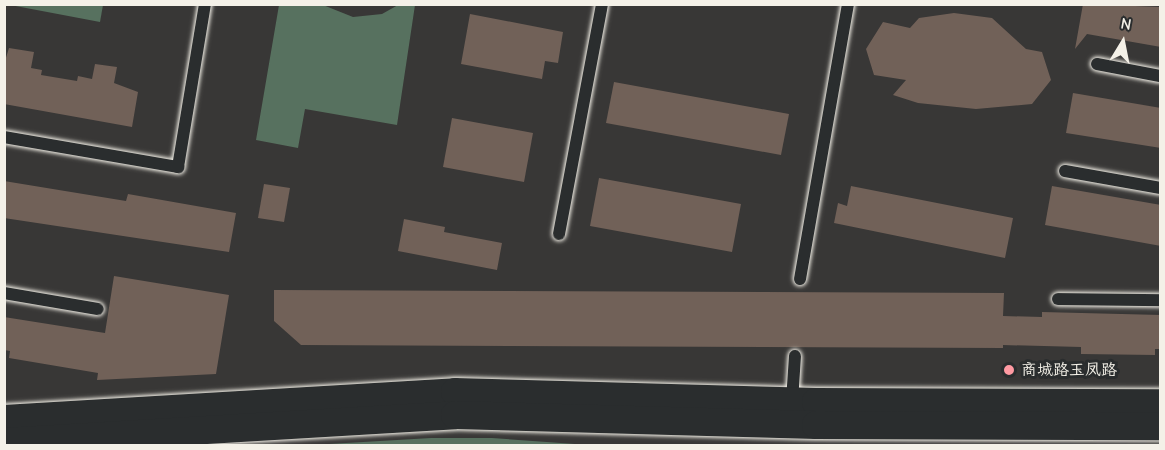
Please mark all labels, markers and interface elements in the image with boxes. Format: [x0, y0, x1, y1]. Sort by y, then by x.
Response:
north arrow [1093, 12, 1153, 72]
text: N [1119, 15, 1133, 34]
place label: 商城路玉凤路 [1021, 360, 1117, 380]
marker: 商城路玉凤路 [1002, 363, 1016, 377]

